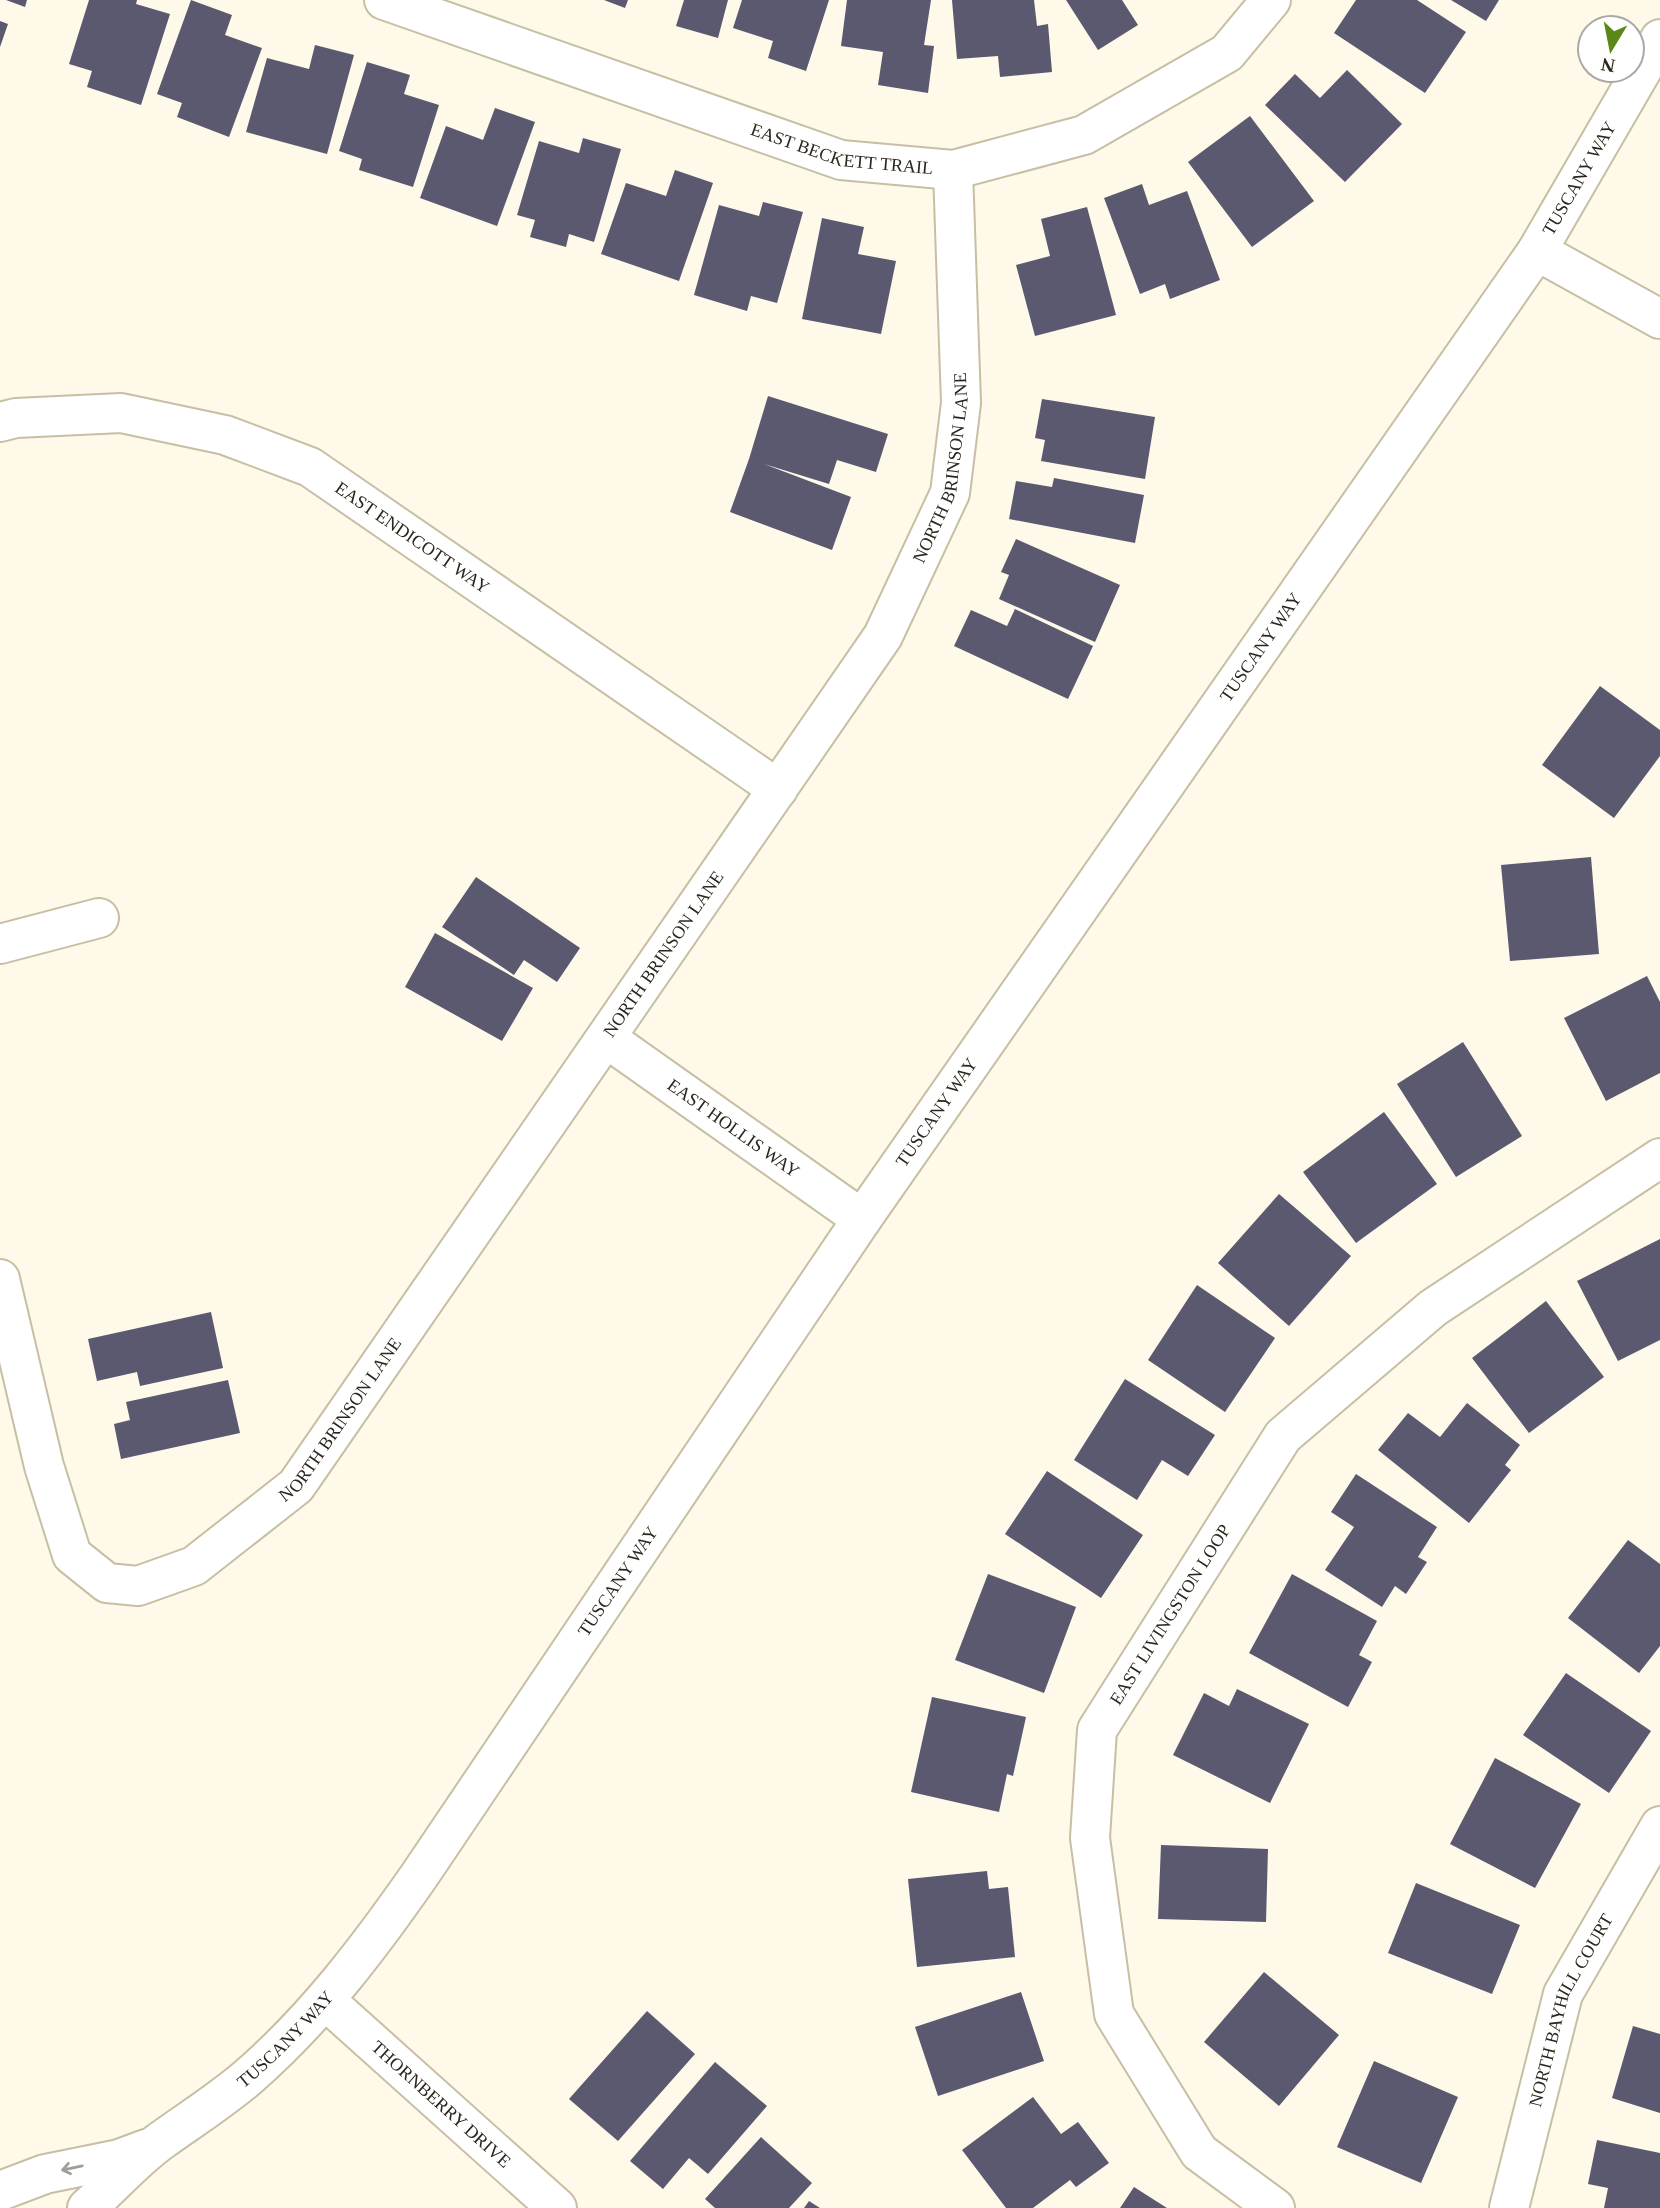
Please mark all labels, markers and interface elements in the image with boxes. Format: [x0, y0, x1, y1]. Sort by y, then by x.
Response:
north arrow [1576, 14, 1646, 84]
text: N [1599, 54, 1617, 77]
street label: TUSCANY WAY [1538, 118, 1620, 239]
street label: EAST BECKETT TRAIL [748, 119, 934, 178]
street label: NORTH BRINSON LANE [909, 372, 972, 566]
street label: EAST ENDICOTT WAY [332, 477, 493, 597]
street label: TUSCANY WAY [1216, 589, 1305, 705]
street label: NORTH BRINSON LANE [599, 867, 728, 1041]
street label: TUSCANY WAY [892, 1054, 981, 1171]
street label: EAST HOLLIS WAY [664, 1075, 803, 1181]
street label: NORTH BRINSON LANE [275, 1334, 405, 1506]
street label: EAST LIVINGSTON LOOP [1106, 1521, 1234, 1708]
street label: TUSCANY WAY [574, 1523, 662, 1640]
street label: NORTH BAYHILL COURT [1525, 1911, 1617, 2109]
street label: TUSCANY WAY [233, 1987, 337, 2092]
street label: THORNBERRY DRIVE [367, 2037, 515, 2172]
one-way arrow [61, 2161, 84, 2175]

